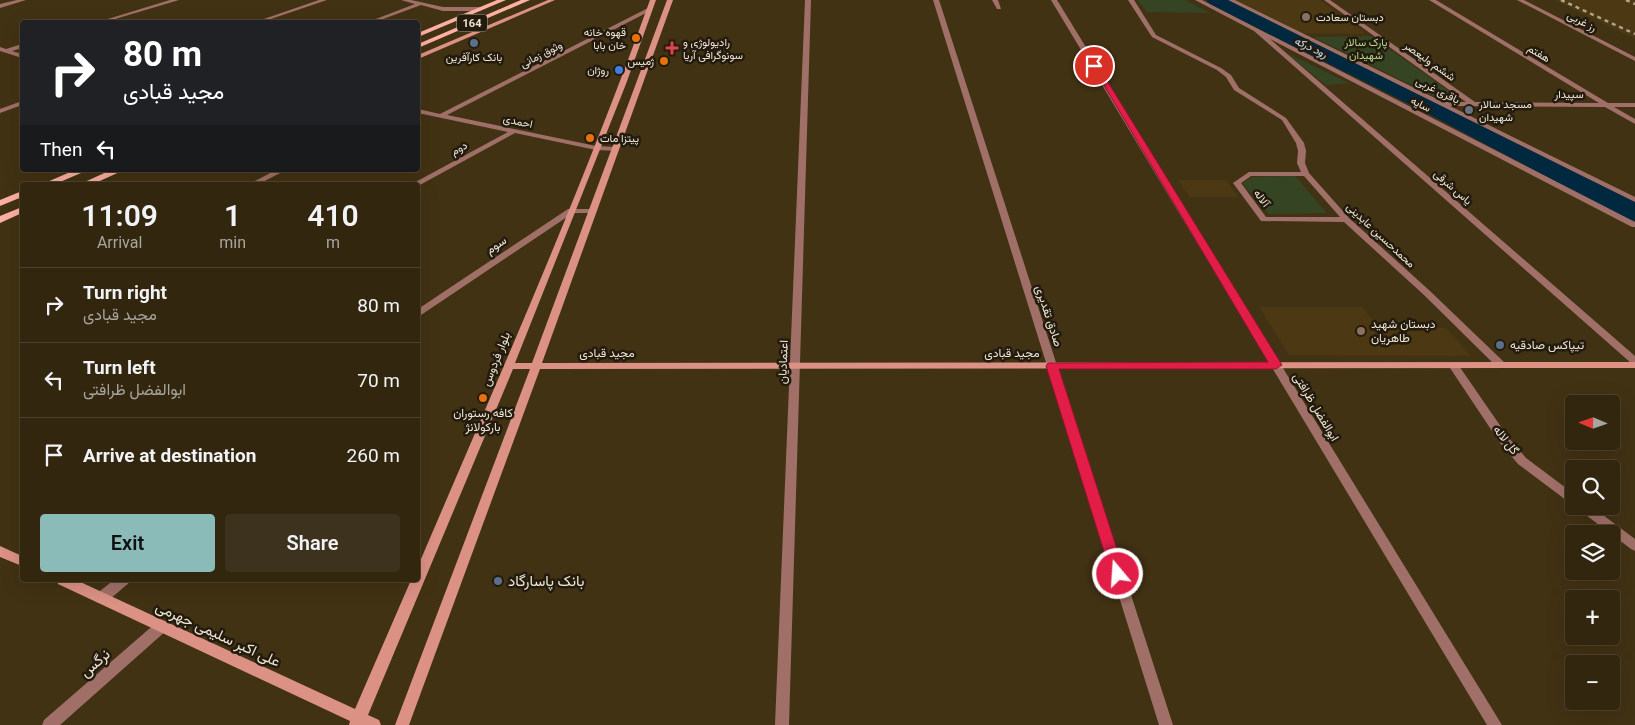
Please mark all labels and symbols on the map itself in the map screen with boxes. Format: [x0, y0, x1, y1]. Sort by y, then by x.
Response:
street label: رز غربی [1565, 9, 1599, 34]
marker: دبستان سعادت [1300, 11, 1312, 23]
place label: دبستان سعادت [1316, 11, 1384, 24]
road number: 164 [457, 14, 487, 32]
place label: قهوه خانه خان بابا [584, 26, 626, 52]
marker: قهوه خانه خان بابا [630, 32, 642, 44]
water label: رود درکه [1292, 34, 1330, 61]
place label: رادیولوژی و سونوگرافی آریا [683, 36, 743, 62]
park label: پارک سالار شهیدان [1344, 36, 1387, 62]
marker: بانک کارآفرین [468, 37, 480, 49]
street label: وثوق زمانی [518, 38, 565, 71]
street label: ششم ولیعصر [1400, 38, 1458, 85]
marker: رادیولوژی و سونوگرافی آریا [665, 41, 679, 55]
street label: هفتم [1525, 42, 1553, 66]
pin [1073, 45, 1115, 87]
place label: بانک کارآفرین [446, 51, 502, 64]
place label: ژمیس [628, 55, 654, 68]
marker: ژمیس [658, 55, 670, 67]
place label: روژان [587, 64, 609, 77]
marker: روژان [613, 64, 625, 76]
street label: باقری غربی [1414, 74, 1462, 107]
street label: سپیدار [1553, 88, 1584, 102]
street label: سایه [1409, 94, 1433, 115]
place label: مسجد سالار شهیدان [1478, 98, 1532, 124]
marker: مسجد سالار شهیدان [1463, 104, 1475, 116]
street label: احمدی [502, 112, 534, 131]
marker: پیتزا مات [584, 132, 596, 144]
place label: پیتزا مات [600, 132, 639, 146]
street label: دوم [449, 139, 470, 159]
street label: یاس شرقی [1431, 167, 1474, 207]
street label: آلاله [1251, 187, 1273, 211]
street label: محمدحسین عابدینی [1344, 200, 1418, 271]
street label: سوم [483, 233, 510, 258]
street label: صادق تقدیری [1032, 284, 1066, 349]
place label: دبستان شهید طاهریان [1371, 317, 1436, 346]
marker: دبستان شهید طاهریان [1355, 325, 1367, 337]
street label: بلوار فردوس [479, 330, 514, 388]
place label: تیپاکس صادقیه [1510, 338, 1584, 353]
marker: تیپاکس صادقیه [1494, 339, 1506, 351]
street label: اعتمادیان [775, 340, 791, 384]
street label: مجید قبادی [579, 346, 635, 361]
street label: مجید قبادی [984, 346, 1040, 361]
street label: ابوالفضل ظرافتی [1289, 370, 1342, 444]
marker: کافه رستوران بارکولانژ [477, 392, 489, 404]
north arrow [1565, 395, 1620, 450]
place label: کافه رستوران بارکولانژ [453, 406, 513, 435]
street label: گل لاله [1490, 423, 1522, 458]
position arrow [1091, 547, 1143, 599]
place label: بانک پاسارگاد [508, 572, 584, 591]
marker: بانک پاسارگاد [492, 575, 504, 587]
street label: علی اکبر سلیمی جهرمی [152, 597, 283, 672]
street label: نرگس [76, 645, 114, 682]

